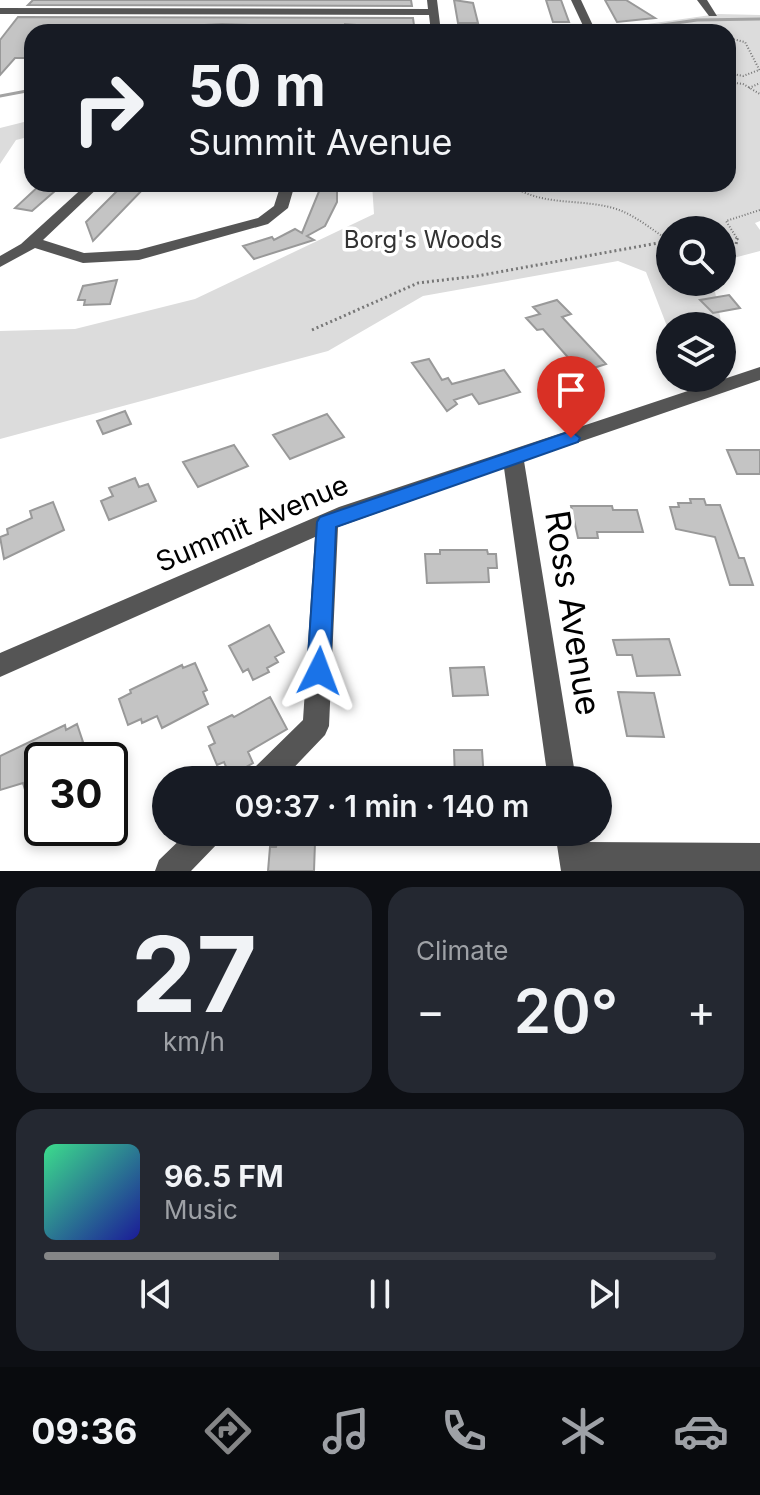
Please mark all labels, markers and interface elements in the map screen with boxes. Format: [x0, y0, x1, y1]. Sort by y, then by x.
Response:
text: 50 m [188, 52, 326, 120]
icon: right [56, 56, 160, 160]
text: Summit Avenue [188, 120, 453, 164]
map controls [656, 216, 736, 392]
button: search [656, 216, 736, 296]
park label: Borg's Woods [344, 225, 502, 254]
button: layers [656, 312, 736, 392]
pin [537, 356, 605, 438]
icon: arrive [549, 368, 593, 412]
street label: Summit Avenue [151, 467, 353, 579]
street label: Ross Avenue [537, 508, 610, 718]
position arrow [277, 629, 361, 713]
speed limit sign: 30 [24, 742, 128, 846]
text: 09:37 · 1 min · 140 m [235, 788, 529, 824]
text: 27 [131, 911, 257, 1037]
text: Climate [416, 935, 508, 966]
text: 20° [514, 975, 618, 1047]
text: − [416, 984, 445, 1038]
text: + [687, 984, 716, 1038]
text: km/h [163, 1026, 225, 1057]
text: 96.5 FM [164, 1158, 284, 1194]
text: Music [164, 1194, 238, 1225]
icon: previous [134, 1272, 178, 1316]
icon: pause [358, 1272, 402, 1316]
icon: next [582, 1272, 626, 1316]
icon: directions [200, 1403, 256, 1459]
icon: music [318, 1403, 374, 1459]
icon: phone [436, 1403, 492, 1459]
icon: climate [555, 1403, 611, 1459]
icon: car [673, 1403, 729, 1459]
text: 09:36 [31, 1409, 137, 1453]

